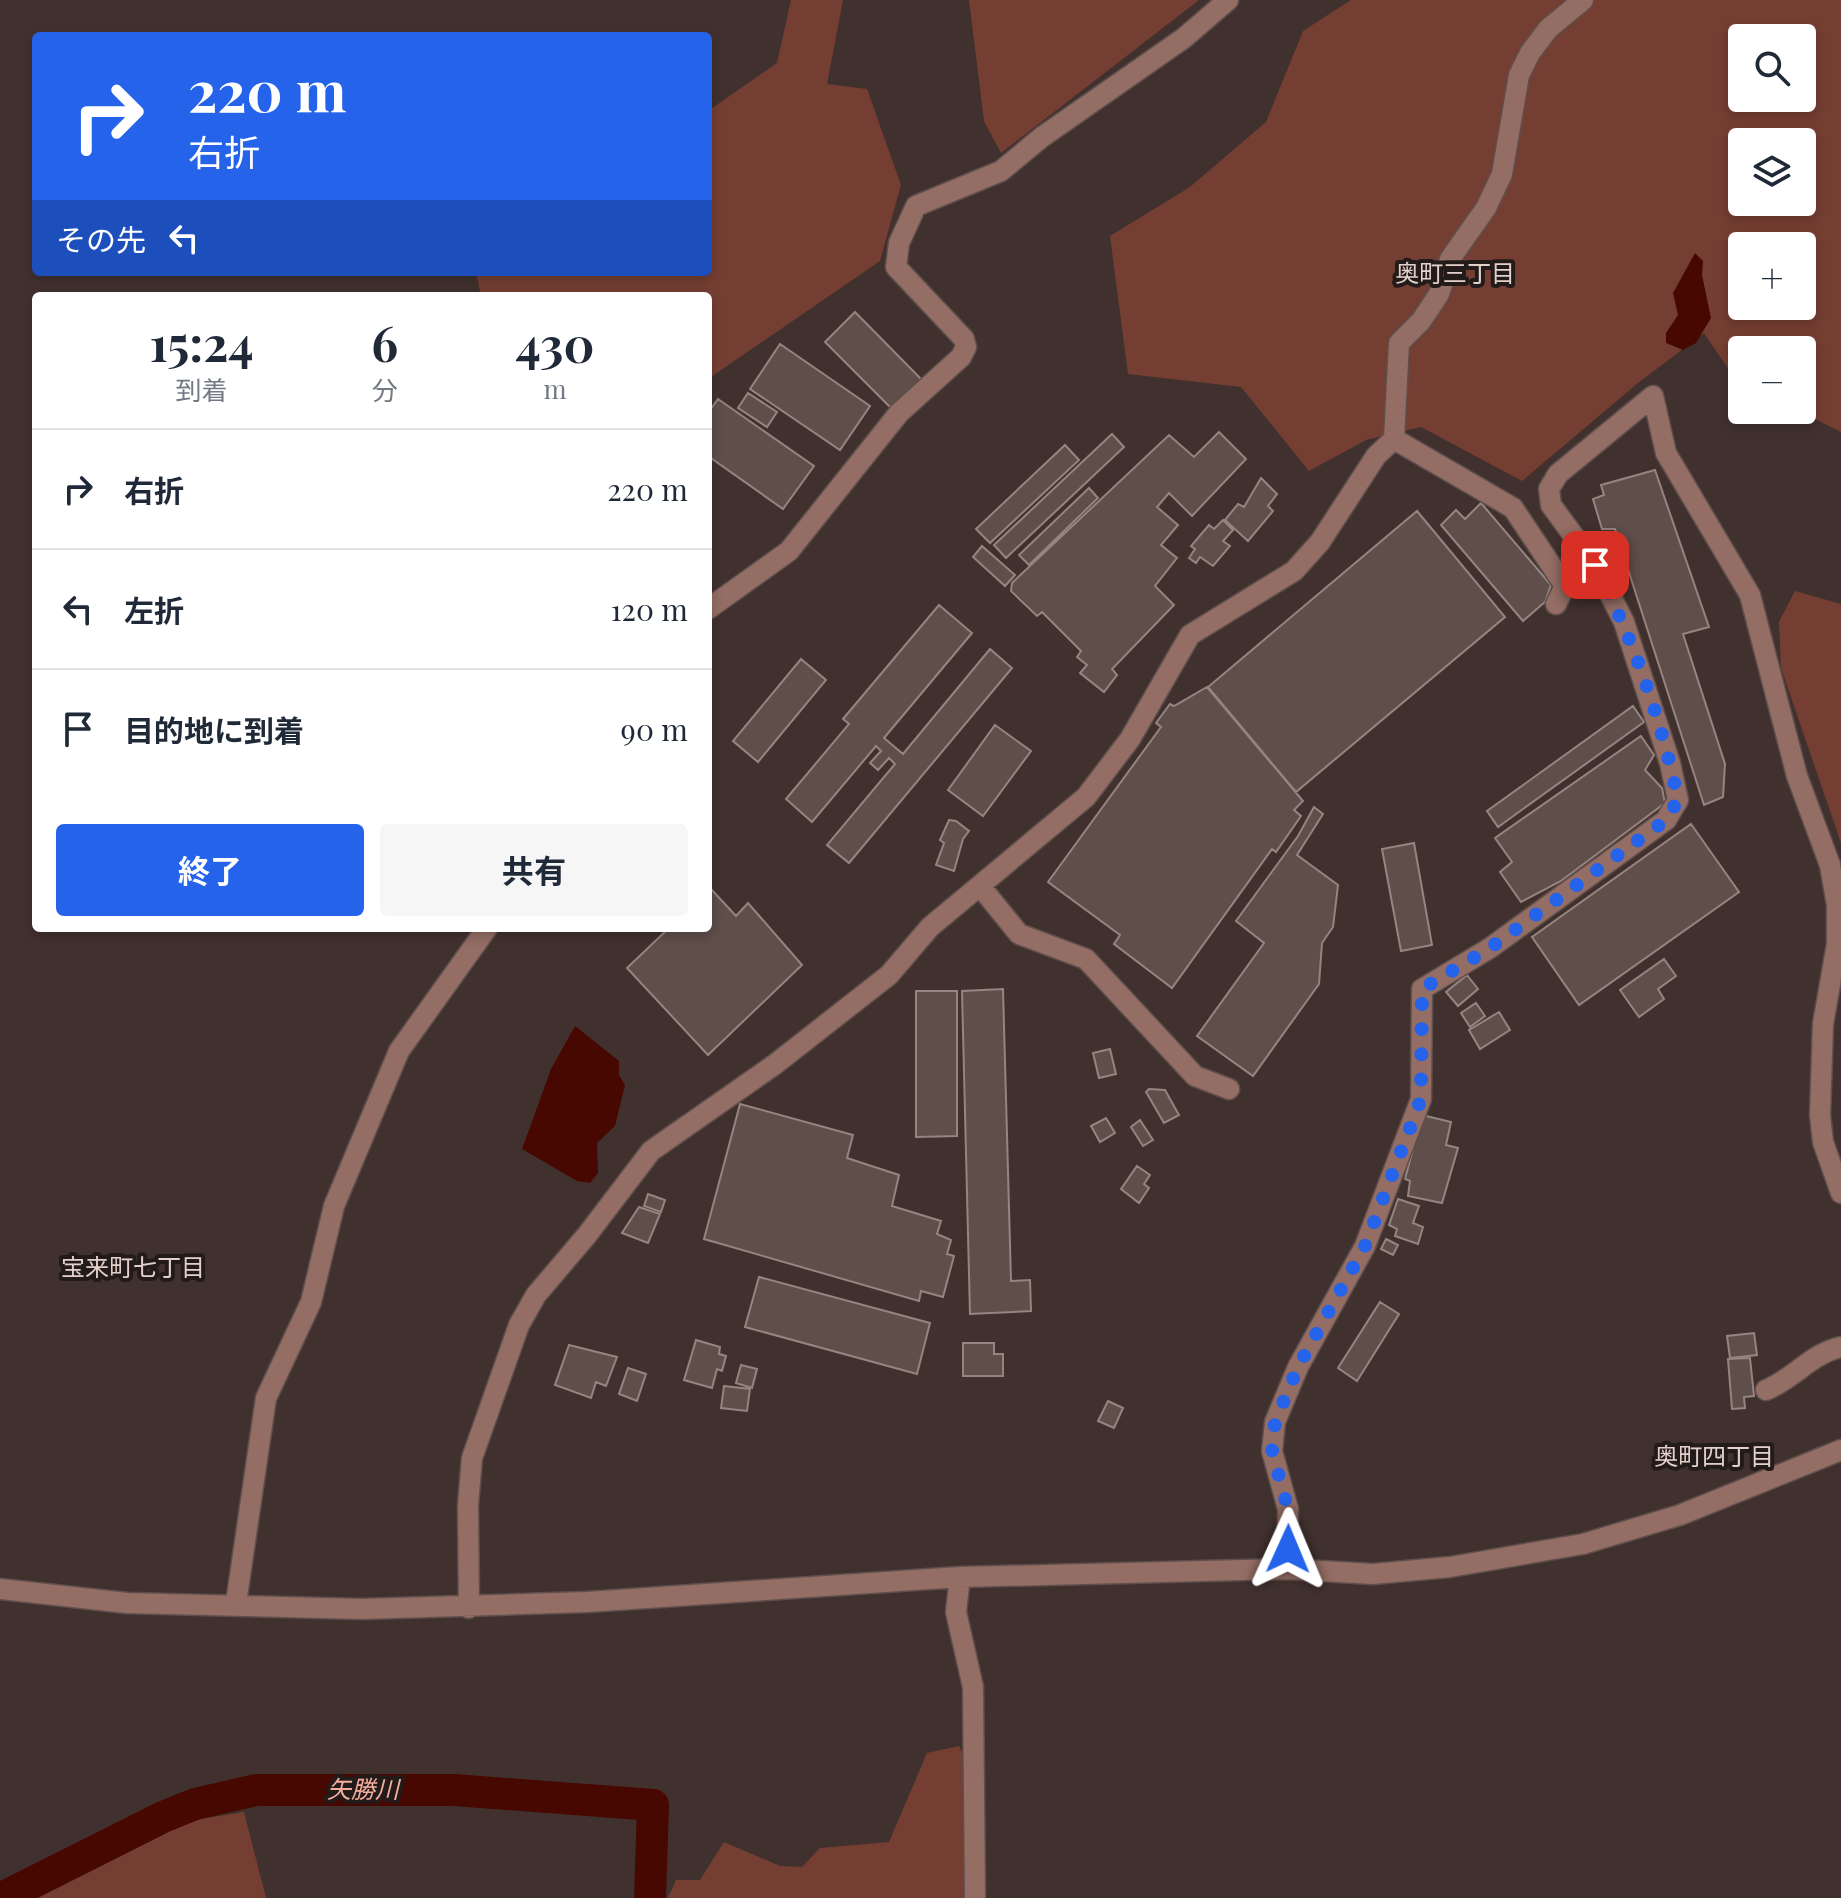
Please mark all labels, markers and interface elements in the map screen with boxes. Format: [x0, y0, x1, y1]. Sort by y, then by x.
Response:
map controls [1728, 24, 1816, 424]
button: search [1728, 24, 1816, 112]
text: 220 m [188, 52, 346, 127]
icon: right [56, 64, 160, 168]
text: 右折 [188, 127, 260, 175]
button: layers [1728, 128, 1816, 216]
icon: left [162, 216, 206, 260]
text: その先 [56, 219, 146, 259]
button: + [1728, 232, 1816, 320]
district label: 奥町三丁目 [1395, 256, 1515, 288]
text: 15:24 [149, 310, 254, 374]
text: 6 [371, 310, 398, 374]
text: 430 [516, 311, 595, 375]
button: − [1728, 336, 1816, 424]
text: m [544, 371, 567, 406]
text: 到着 [176, 372, 228, 407]
text: 分 [372, 372, 398, 407]
icon: right [56, 467, 100, 511]
text: 220 m [607, 469, 688, 509]
text: 右折 [124, 470, 184, 510]
pin [1561, 531, 1629, 599]
icon: arrive [1573, 543, 1617, 587]
icon: left [56, 587, 100, 631]
text: 120 m [610, 589, 688, 629]
text: 左折 [124, 590, 184, 630]
icon: arrive [56, 707, 100, 751]
text: 90 m [621, 709, 688, 749]
text: 目的地に到着 [124, 710, 304, 750]
button: 終了 [56, 824, 364, 916]
button: 共有 [380, 824, 688, 916]
district label: 宝来町七丁目 [61, 1250, 205, 1282]
district label: 奥町四丁目 [1654, 1439, 1774, 1471]
position arrow [1246, 1507, 1330, 1591]
water label: 矢勝川 [327, 1772, 402, 1804]

